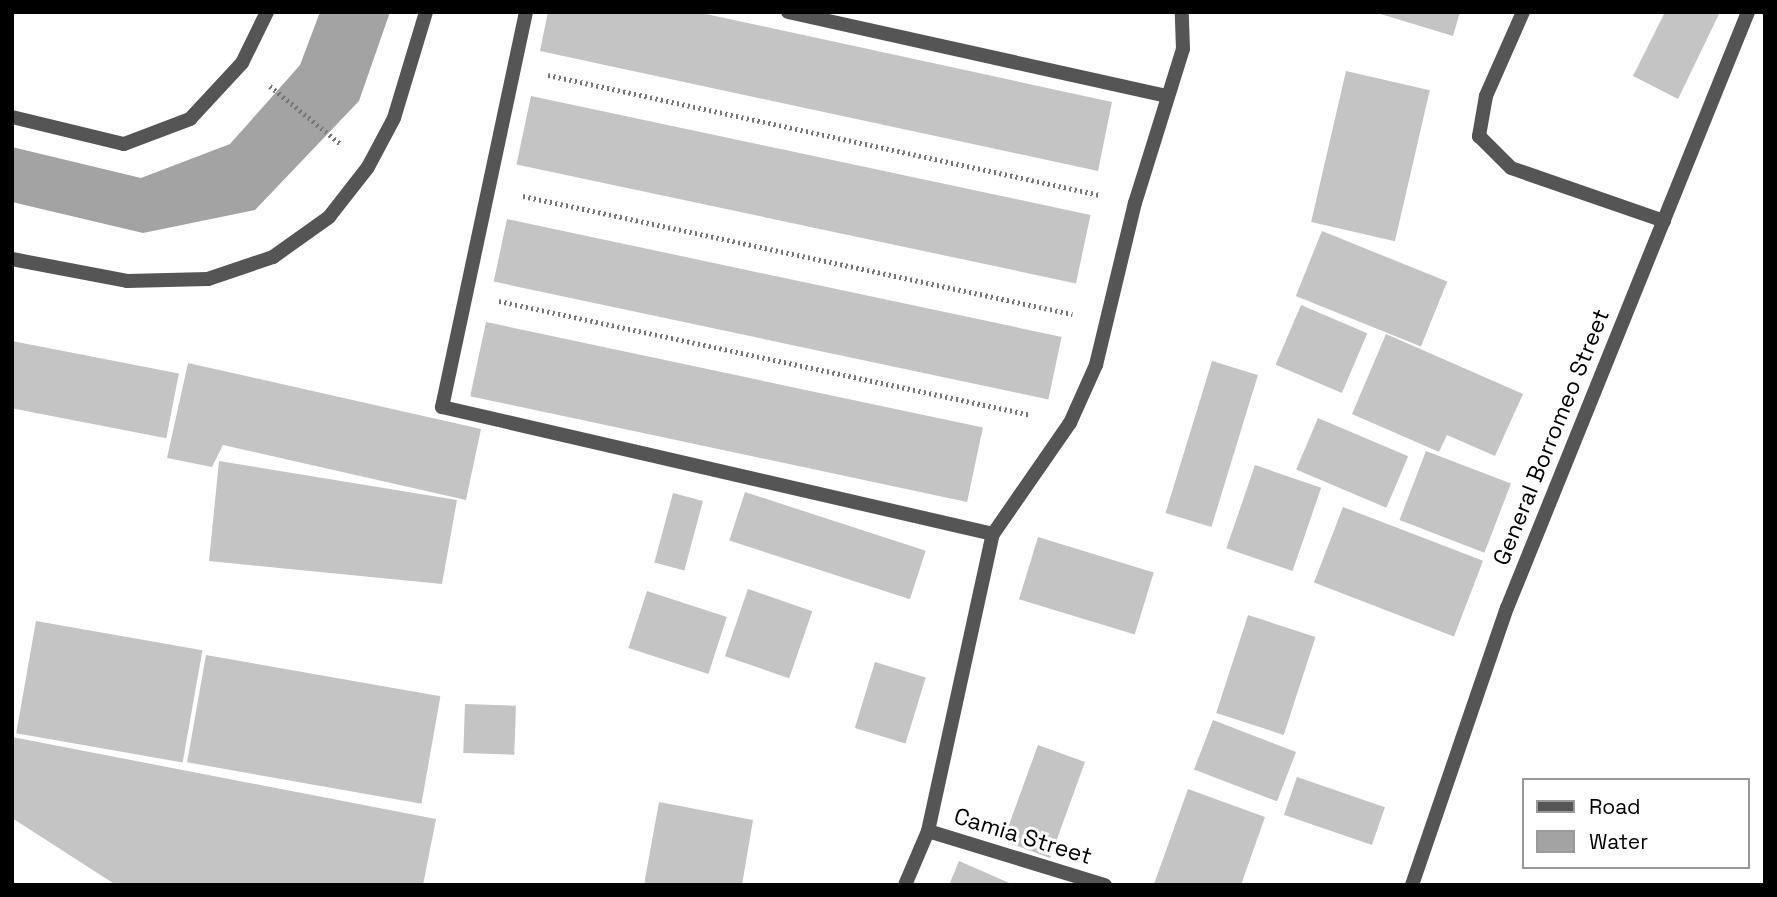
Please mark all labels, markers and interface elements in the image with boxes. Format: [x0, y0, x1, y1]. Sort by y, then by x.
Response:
street label: General Borromeo Street [1487, 305, 1615, 569]
legend [1522, 778, 1749, 869]
text: Road [1589, 793, 1641, 820]
street label: Camia Street [951, 802, 1095, 870]
text: Water [1589, 828, 1648, 855]

